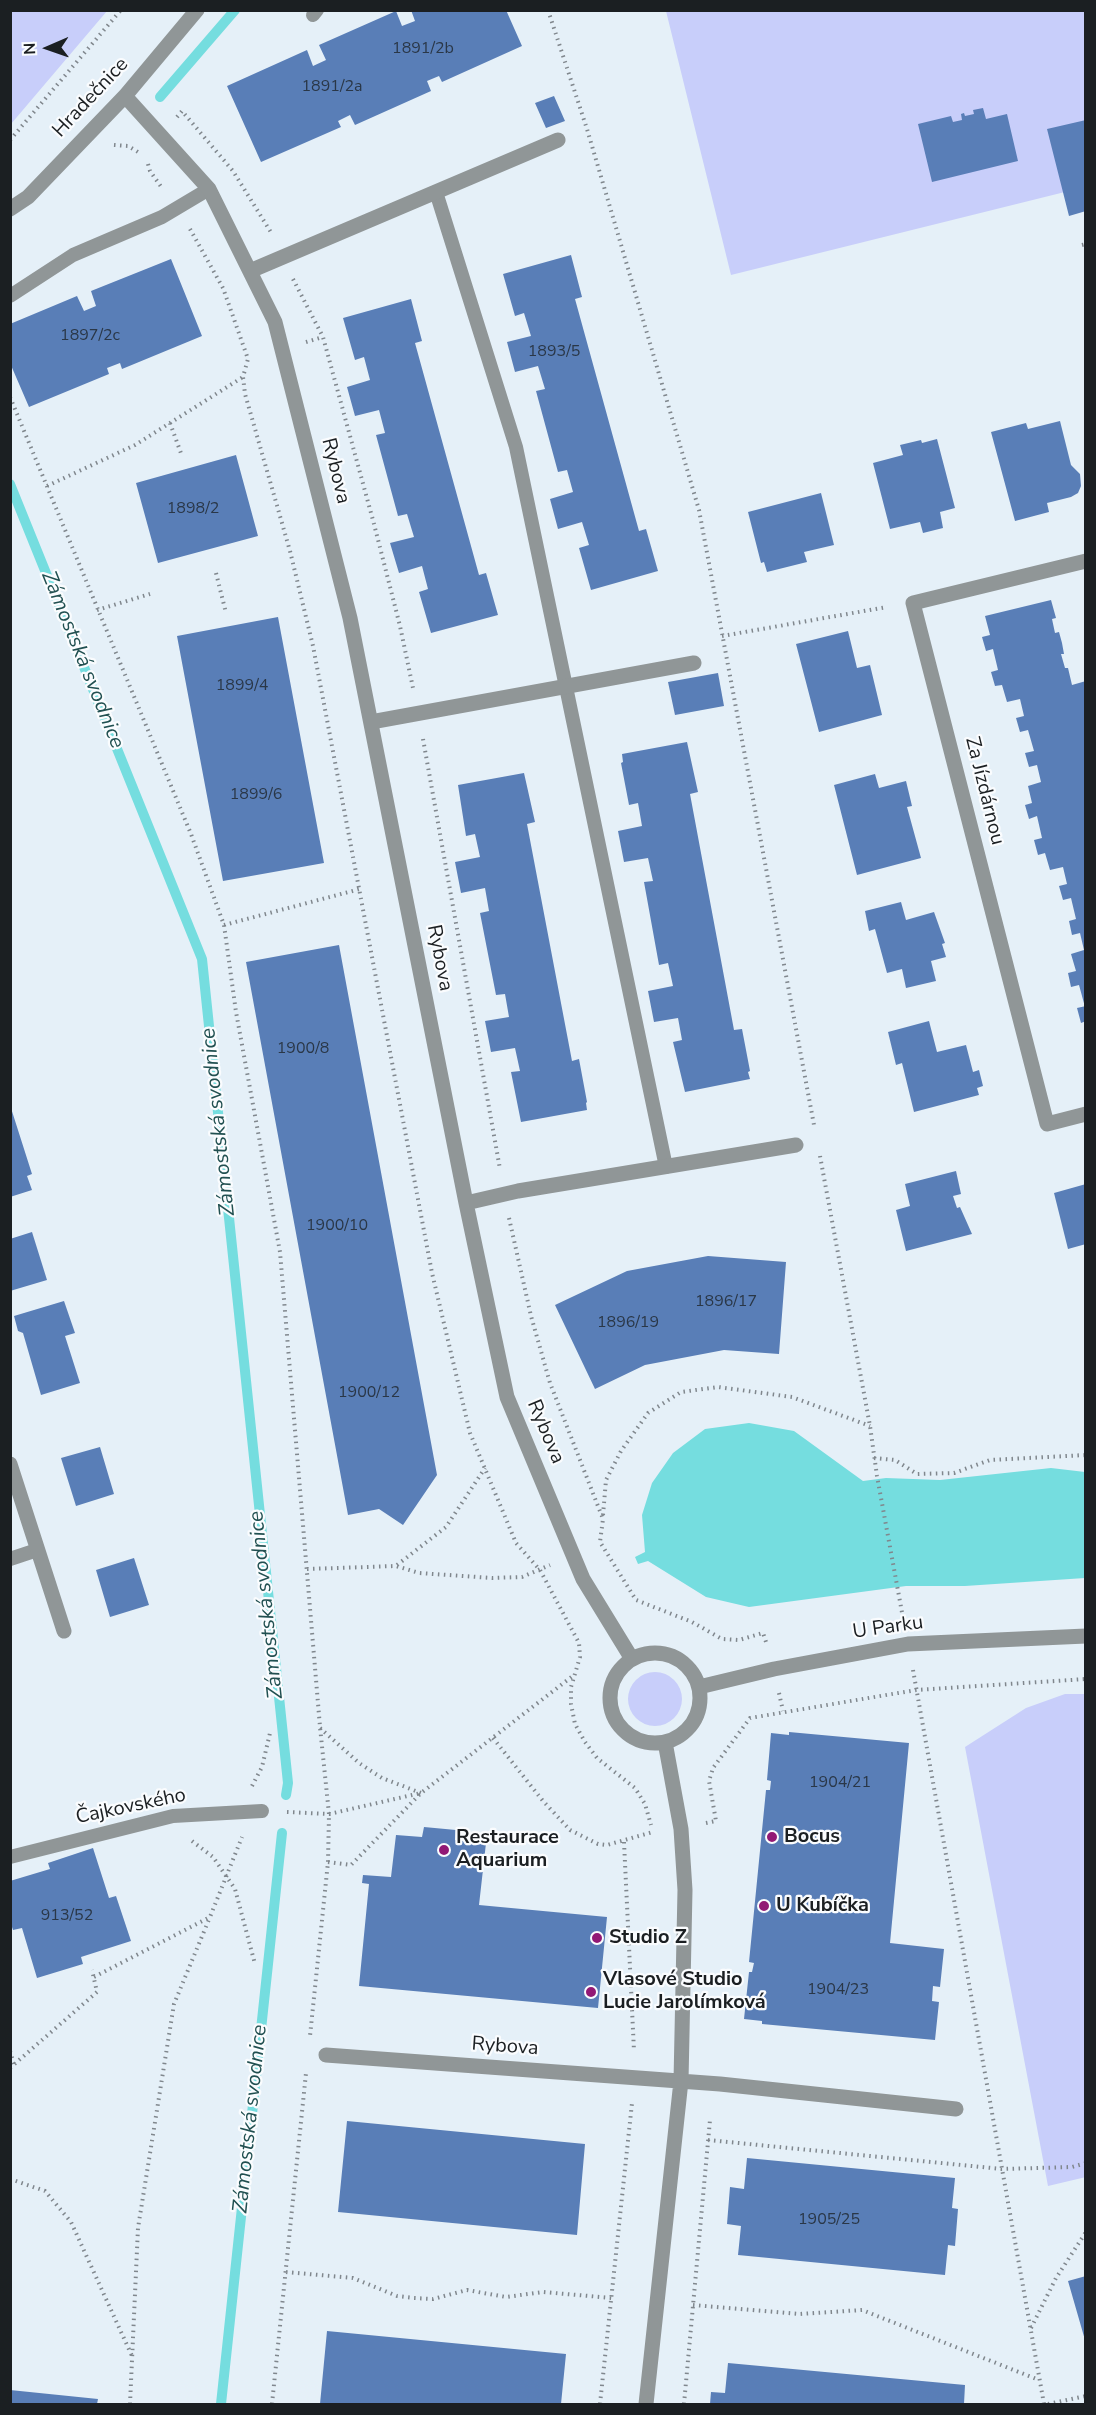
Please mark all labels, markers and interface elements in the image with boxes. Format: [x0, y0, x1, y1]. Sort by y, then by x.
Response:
north arrow [18, 18, 78, 78]
house number: 1891/2b [392, 39, 454, 59]
text: N [19, 42, 41, 55]
street label: Hradečnice [48, 53, 134, 143]
house number: 1891/2a [301, 77, 363, 97]
house number: 1897/2c [60, 326, 120, 346]
house number: 1893/5 [528, 342, 580, 362]
street label: Rybova [315, 436, 355, 506]
house number: 1898/2 [167, 499, 219, 519]
water label: Zámostská svodnice [35, 568, 129, 752]
house number: 1899/4 [216, 676, 268, 696]
street label: Za Jízdárnou [959, 734, 1009, 848]
house number: 1899/6 [230, 785, 282, 805]
street label: Rybova [421, 923, 457, 993]
water label: Zámostská svodnice [197, 1027, 241, 1217]
house number: 1900/8 [277, 1039, 329, 1059]
house number: 1900/10 [306, 1216, 368, 1236]
house number: 1896/17 [695, 1292, 757, 1312]
house number: 1896/19 [597, 1313, 659, 1333]
house number: 1900/12 [338, 1383, 400, 1403]
street label: Rybova [521, 1396, 569, 1468]
water label: Zámostská svodnice [245, 1510, 289, 1700]
street label: U Parku [851, 1611, 925, 1645]
house number: 1904/21 [809, 1773, 871, 1793]
street label: Čajkovského [74, 1784, 188, 1830]
place label: Bocus [784, 1825, 840, 1849]
place label: Restaurace Aquarium [456, 1826, 559, 1873]
marker: Bocus [765, 1830, 779, 1844]
marker: Restaurace Aquarium [437, 1843, 451, 1857]
place label: U Kubíčka [776, 1894, 869, 1918]
marker: U Kubíčka [757, 1899, 771, 1913]
house number: 913/52 [41, 1906, 93, 1926]
place label: Studio Z [609, 1926, 687, 1950]
marker: Studio Z [590, 1931, 604, 1945]
place label: Vlasové Studio Lucie Jarolímková [603, 1968, 766, 2015]
house number: 1904/23 [807, 1980, 869, 2000]
marker: Vlasové Studio Lucie Jarolímková [584, 1985, 598, 1999]
water label: Zámostská svodnice [229, 2024, 273, 2214]
street label: Rybova [471, 2033, 539, 2061]
house number: 1905/25 [798, 2210, 860, 2230]

